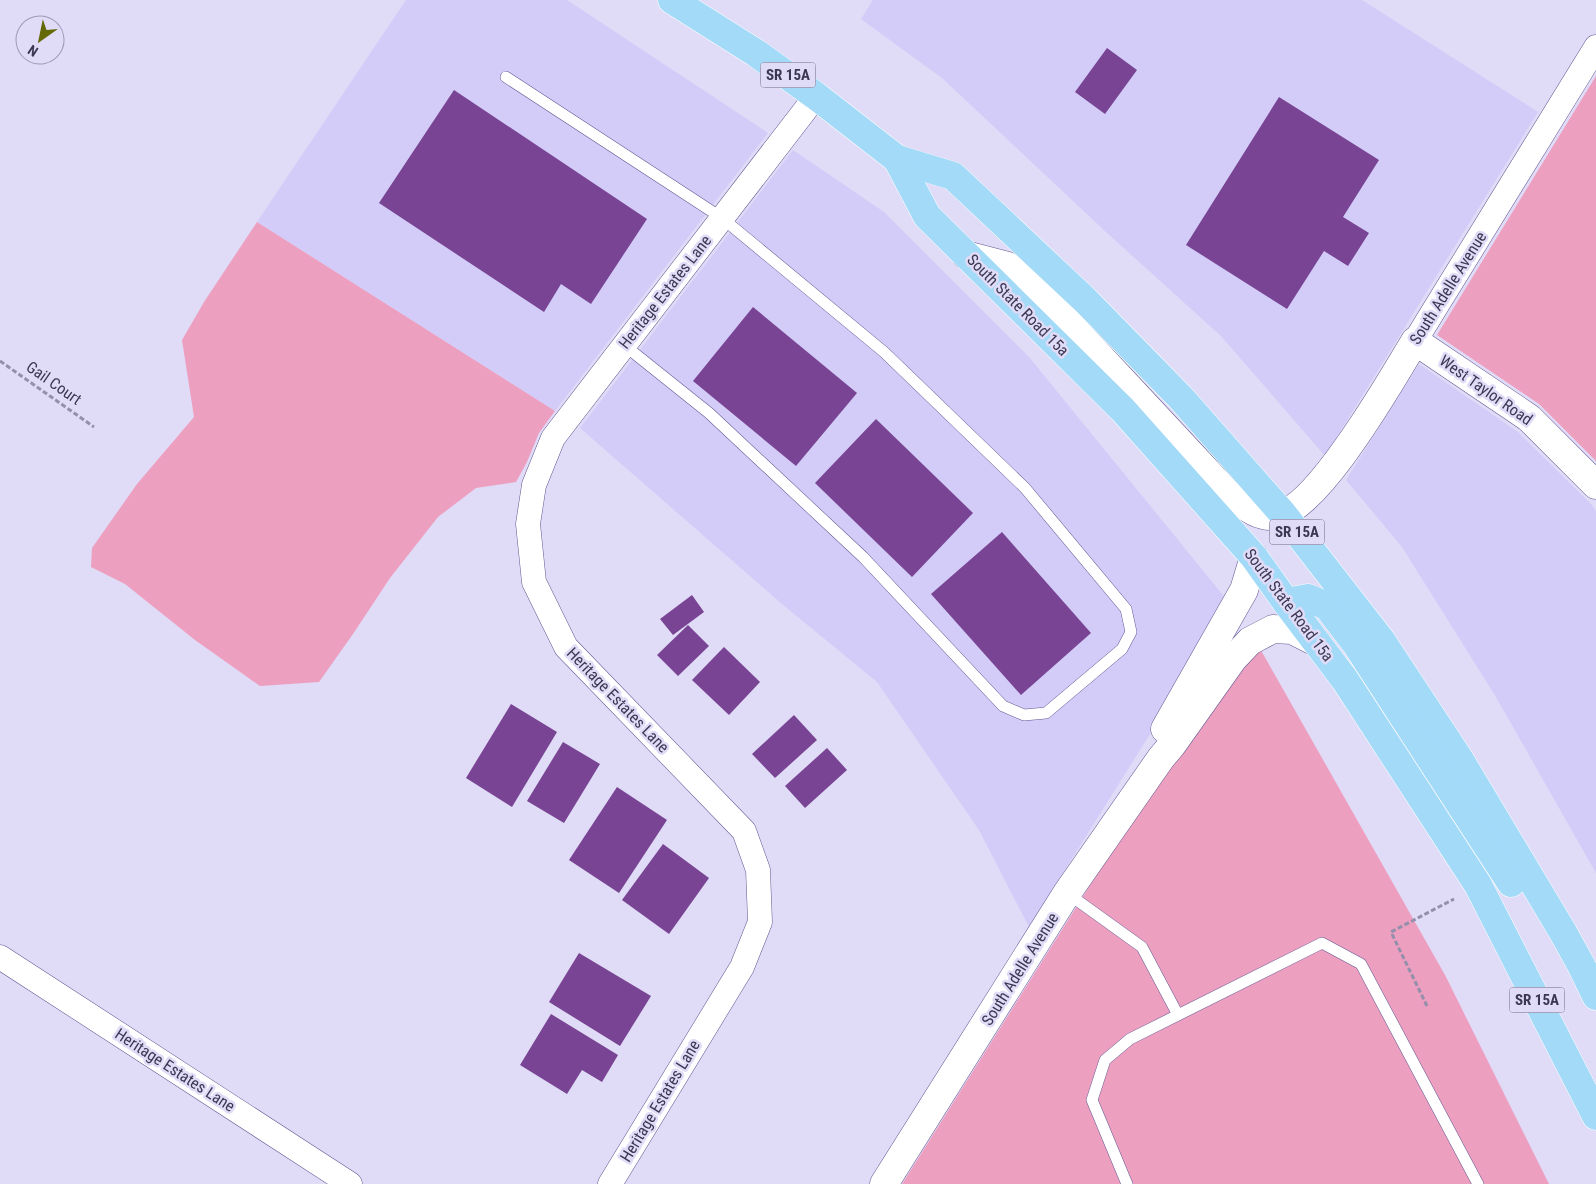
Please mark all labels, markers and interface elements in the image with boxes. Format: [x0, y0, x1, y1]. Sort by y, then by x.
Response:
north arrow [15, 15, 65, 65]
text: N [25, 42, 41, 60]
road number: SR 15A [760, 62, 816, 88]
street label: South Adelle Avenue [1406, 228, 1490, 348]
street label: Heritage Estates Lane [615, 231, 715, 353]
street label: South State Road 15a [963, 250, 1073, 360]
street label: West Taylor Road [1436, 351, 1536, 429]
street label: Gail Court [23, 357, 85, 409]
road number: SR 15A [1270, 520, 1324, 544]
street label: South State Road 15a [1240, 545, 1338, 665]
street label: Heritage Estates Lane [563, 643, 673, 757]
street label: South Adelle Avenue [978, 909, 1062, 1029]
road number: SR 15A [1510, 988, 1564, 1012]
street label: Heritage Estates Lane [112, 1024, 238, 1116]
street label: Heritage Estates Lane [616, 1037, 704, 1165]

